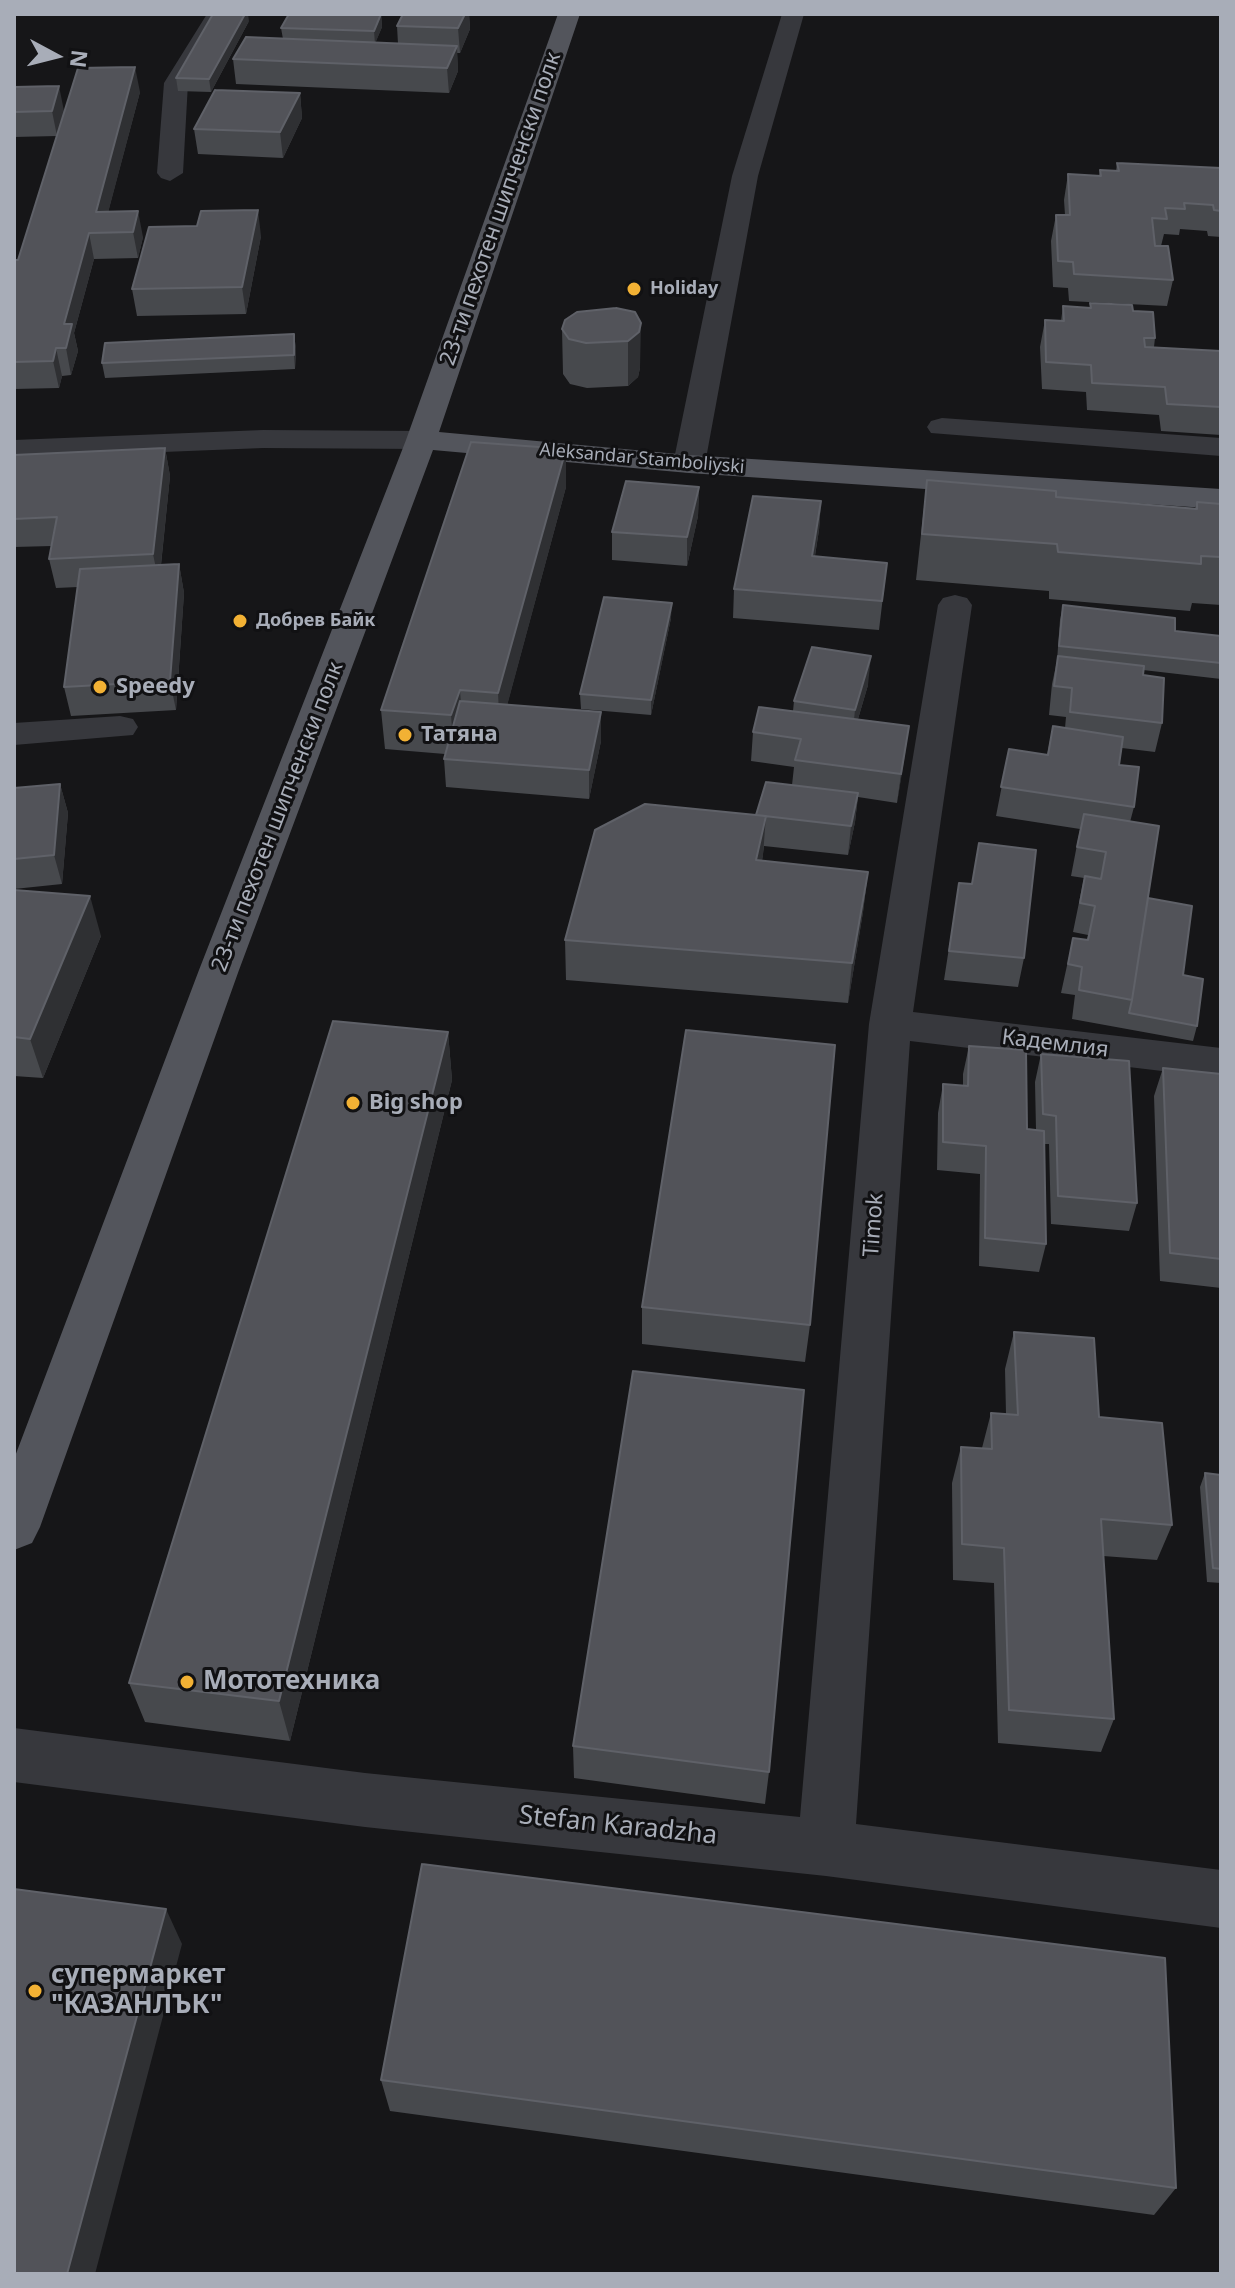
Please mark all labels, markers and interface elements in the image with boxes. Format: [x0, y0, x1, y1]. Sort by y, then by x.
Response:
north arrow [16, 16, 96, 96]
text: N [64, 48, 96, 70]
street label: 23-ти пехотен шипченски полк [435, 49, 567, 369]
place label: Holiday [650, 278, 718, 300]
marker: Holiday [625, 280, 643, 298]
street label: Aleksandar Stamboliyski [539, 439, 745, 479]
place label: Добрев Байк [256, 610, 375, 632]
marker: Добрев Байк [231, 612, 249, 630]
street label: 23-ти пехотен шипченски полк [207, 658, 349, 976]
place label: Speedy [116, 674, 195, 700]
marker: Speedy [91, 678, 109, 696]
place label: Татяна [421, 722, 498, 748]
marker: Татяна [396, 726, 414, 744]
street label: Кадемлия [1000, 1024, 1110, 1064]
place label: Big shop [369, 1090, 463, 1116]
marker: Big shop [344, 1094, 362, 1112]
street label: Timok [859, 1192, 889, 1258]
place label: Мототехника [203, 1666, 380, 1698]
marker: Мототехника [178, 1673, 196, 1691]
street label: Stefan Karadzha [517, 1800, 719, 1852]
place label: супермаркет "КАЗАНЛЪК" [51, 1960, 225, 2022]
marker: супермаркет "КАЗАНЛЪК" [26, 1982, 44, 2000]

